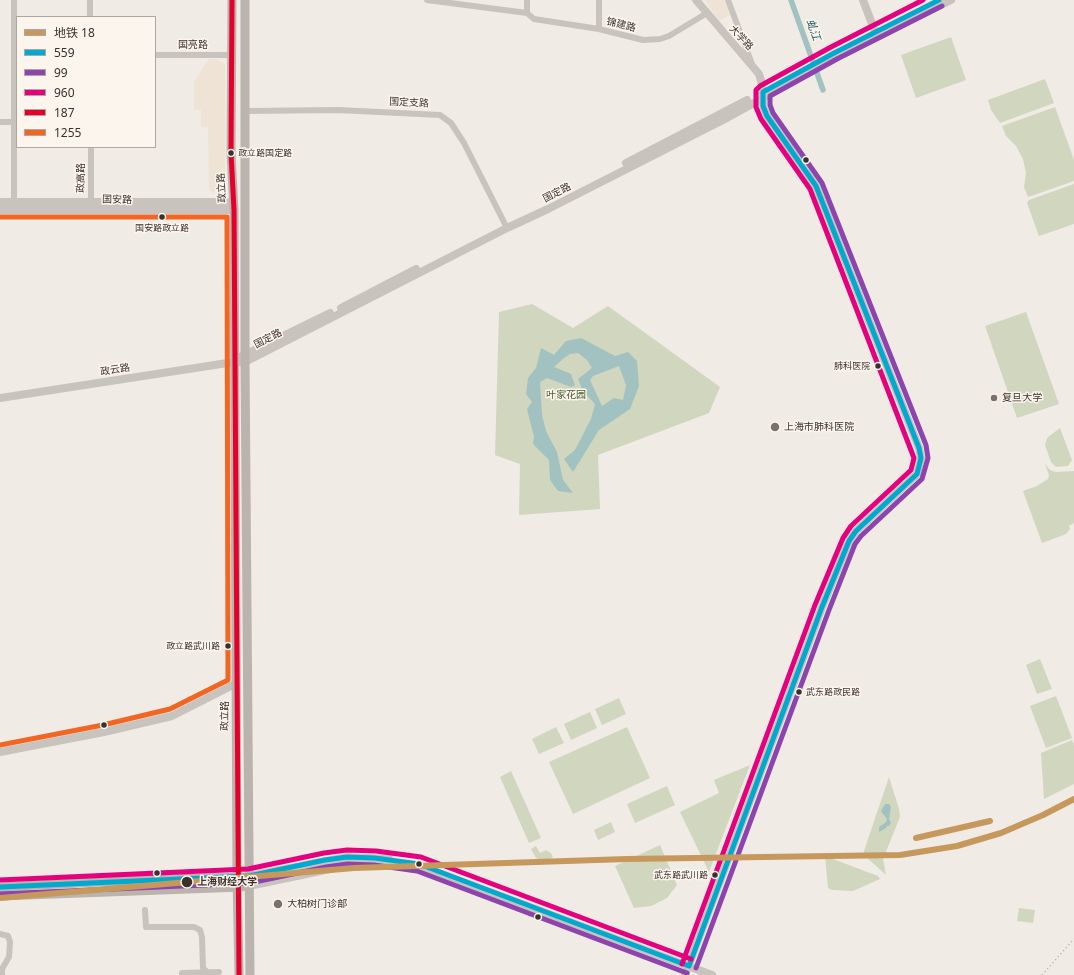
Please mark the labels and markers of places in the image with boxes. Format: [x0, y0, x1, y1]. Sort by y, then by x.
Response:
marker: 政立路国定路 [226, 148, 236, 158]
place label: 政立路国定路 [238, 148, 292, 158]
unlabelled marker [801, 155, 811, 165]
marker: 国安路政立路 [157, 212, 167, 222]
place label: 国安路政立路 [135, 223, 189, 233]
place label: 肺科医院 [834, 361, 870, 371]
marker: 肺科医院 [873, 361, 883, 371]
place label: 复旦大学 [1002, 392, 1042, 404]
marker: 复旦大学 [989, 393, 999, 403]
marker: 上海市肺科医院 [769, 421, 781, 433]
place label: 上海市肺科医院 [784, 421, 854, 433]
place label: 政立路武川路 [166, 641, 220, 651]
marker: 政立路武川路 [223, 641, 233, 651]
marker: 武东路政民路 [794, 687, 804, 697]
place label: 武东路政民路 [806, 687, 860, 697]
unlabelled marker [99, 720, 109, 730]
unlabelled marker [414, 859, 424, 869]
unlabelled marker [152, 868, 162, 878]
place label: 武东路武川路 [654, 870, 708, 880]
marker: 武东路武川路 [710, 870, 720, 880]
marker: 上海财经大学 [180, 875, 194, 889]
place label: 上海财经大学 [197, 876, 257, 888]
marker: 大柏树门诊部 [272, 898, 284, 910]
place label: 大柏树门诊部 [287, 898, 347, 910]
unlabelled marker [533, 912, 543, 922]

